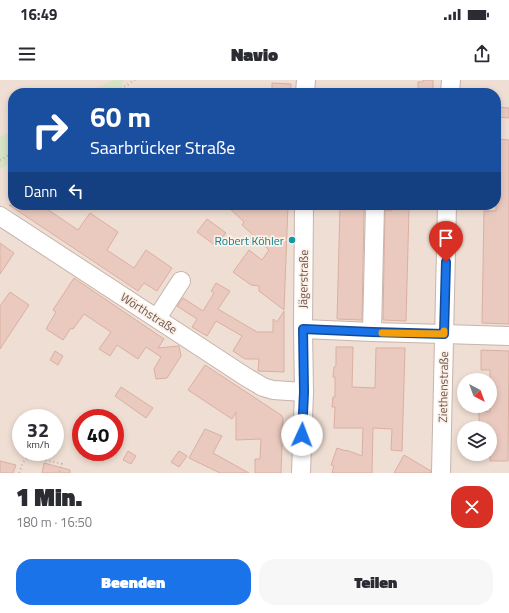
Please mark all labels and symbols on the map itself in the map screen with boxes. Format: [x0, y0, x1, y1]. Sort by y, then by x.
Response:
pin [429, 221, 463, 262]
place label: Robert Köhler [215, 231, 284, 250]
marker: Robert Köhler [287, 235, 297, 245]
street label: Jägerstraße [293, 249, 313, 309]
street label: Wörthstraße [117, 287, 181, 339]
street label: Ziethenstraße [433, 351, 453, 423]
north arrow [457, 373, 497, 413]
speed limit sign: 40 [72, 409, 124, 461]
position arrow [281, 414, 323, 456]

